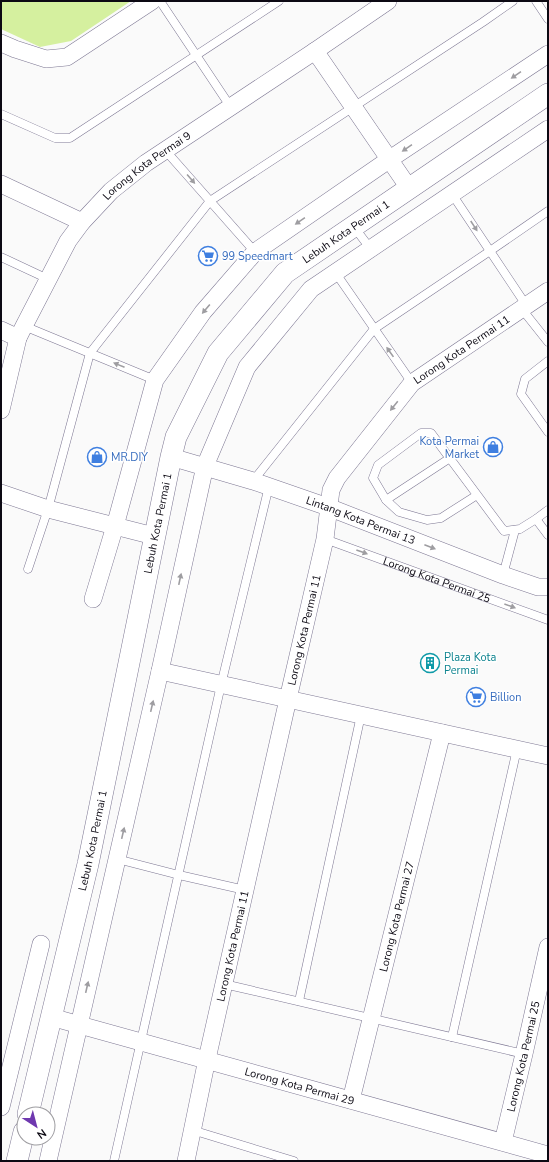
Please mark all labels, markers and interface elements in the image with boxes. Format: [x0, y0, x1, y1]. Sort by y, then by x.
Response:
one-way arrow [510, 71, 521, 79]
street label: Lorong Kota Permai 9 [99, 128, 194, 203]
one-way arrow [402, 144, 413, 151]
one-way arrow [186, 174, 195, 185]
street label: Lebuh Kota Permai 1 [299, 197, 393, 267]
one-way arrow [295, 217, 305, 225]
one-way arrow [470, 221, 478, 231]
supermarket icon: 99 Speedmart [197, 245, 219, 267]
place label: 99 Speedmart [222, 249, 293, 264]
one-way arrow [201, 303, 210, 314]
street label: Lorong Kota Permai 11 [410, 312, 513, 387]
one-way arrow [386, 346, 394, 357]
one-way arrow [113, 362, 124, 368]
one-way arrow [390, 401, 399, 411]
place label: Kota Permai Market [419, 434, 479, 462]
shop icon: Kota Permai Market [482, 436, 504, 458]
shop icon: MR.DIY [86, 446, 108, 468]
place label: MR.DIY [111, 450, 148, 465]
street label: Lebuh Kota Permai 1 [140, 471, 175, 575]
street label: Lintang Kota Permai 13 [304, 492, 417, 548]
one-way arrow [424, 544, 436, 550]
one-way arrow [356, 550, 368, 556]
street label: Lorong Kota Permai 25 [381, 553, 493, 606]
one-way arrow [178, 573, 184, 585]
street label: Lorong Kota Permai 11 [284, 573, 324, 687]
one-way arrow [505, 604, 517, 610]
place label: Plaza Kota Permai [444, 650, 496, 678]
building icon: Plaza Kota Permai [419, 652, 441, 674]
supermarket icon: Billion [465, 686, 487, 708]
place label: Billion [490, 690, 521, 705]
one-way arrow [150, 700, 156, 712]
street label: Lebuh Kota Permai 1 [74, 789, 110, 892]
one-way arrow [120, 826, 126, 838]
street label: Lorong Kota Permai 27 [376, 860, 417, 973]
street label: Lorong Kota Permai 11 [213, 889, 252, 1003]
one-way arrow [85, 980, 91, 993]
street label: Lorong Kota Permai 25 [503, 999, 543, 1113]
street label: Lorong Kota Permai 29 [243, 1064, 356, 1108]
north arrow [16, 1106, 56, 1146]
text: N [34, 1125, 49, 1142]

